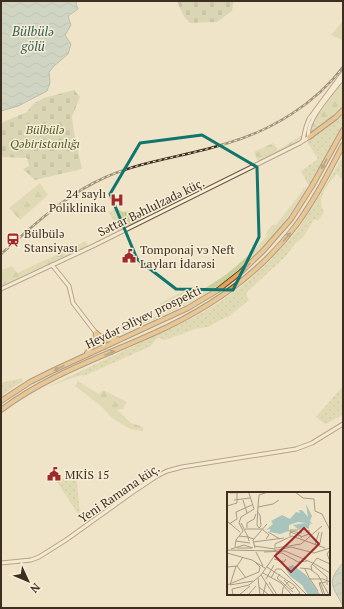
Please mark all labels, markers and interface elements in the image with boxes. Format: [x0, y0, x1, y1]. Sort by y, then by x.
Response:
water label: Bülbülə gölü [11, 22, 54, 55]
park label: Bülbülə Qəbiristanlığı [10, 122, 80, 151]
one-way arrow [321, 158, 328, 170]
street label: Səttar Bəhlulzadə küç. [95, 175, 207, 239]
place label: 24 saylı Poliklinika [49, 186, 106, 215]
hospital icon: 24 saylı Poliklinika [109, 192, 125, 208]
place label: Bülbülə Stansiyası [24, 226, 78, 255]
one-way arrow [282, 231, 291, 242]
station icon: Bülbülə Stansiyası [5, 232, 21, 248]
place label: Tomponaj vэ Neft Layları İdarəsi [140, 242, 235, 271]
public building icon: Tomponaj vэ Neft Layları İdarəsi [121, 248, 137, 264]
one-way arrow [242, 262, 251, 271]
street label: Heydər Əliyev prospekti [83, 282, 204, 352]
one-way arrow [104, 350, 115, 356]
one-way arrow [53, 365, 65, 371]
street label: Yeni Ramana küç. [76, 460, 162, 526]
public building icon: MKİS 15 [46, 466, 62, 482]
place label: MKİS 15 [65, 467, 110, 482]
inset map [227, 492, 330, 595]
north arrow [8, 561, 48, 601]
text: N [27, 580, 43, 596]

